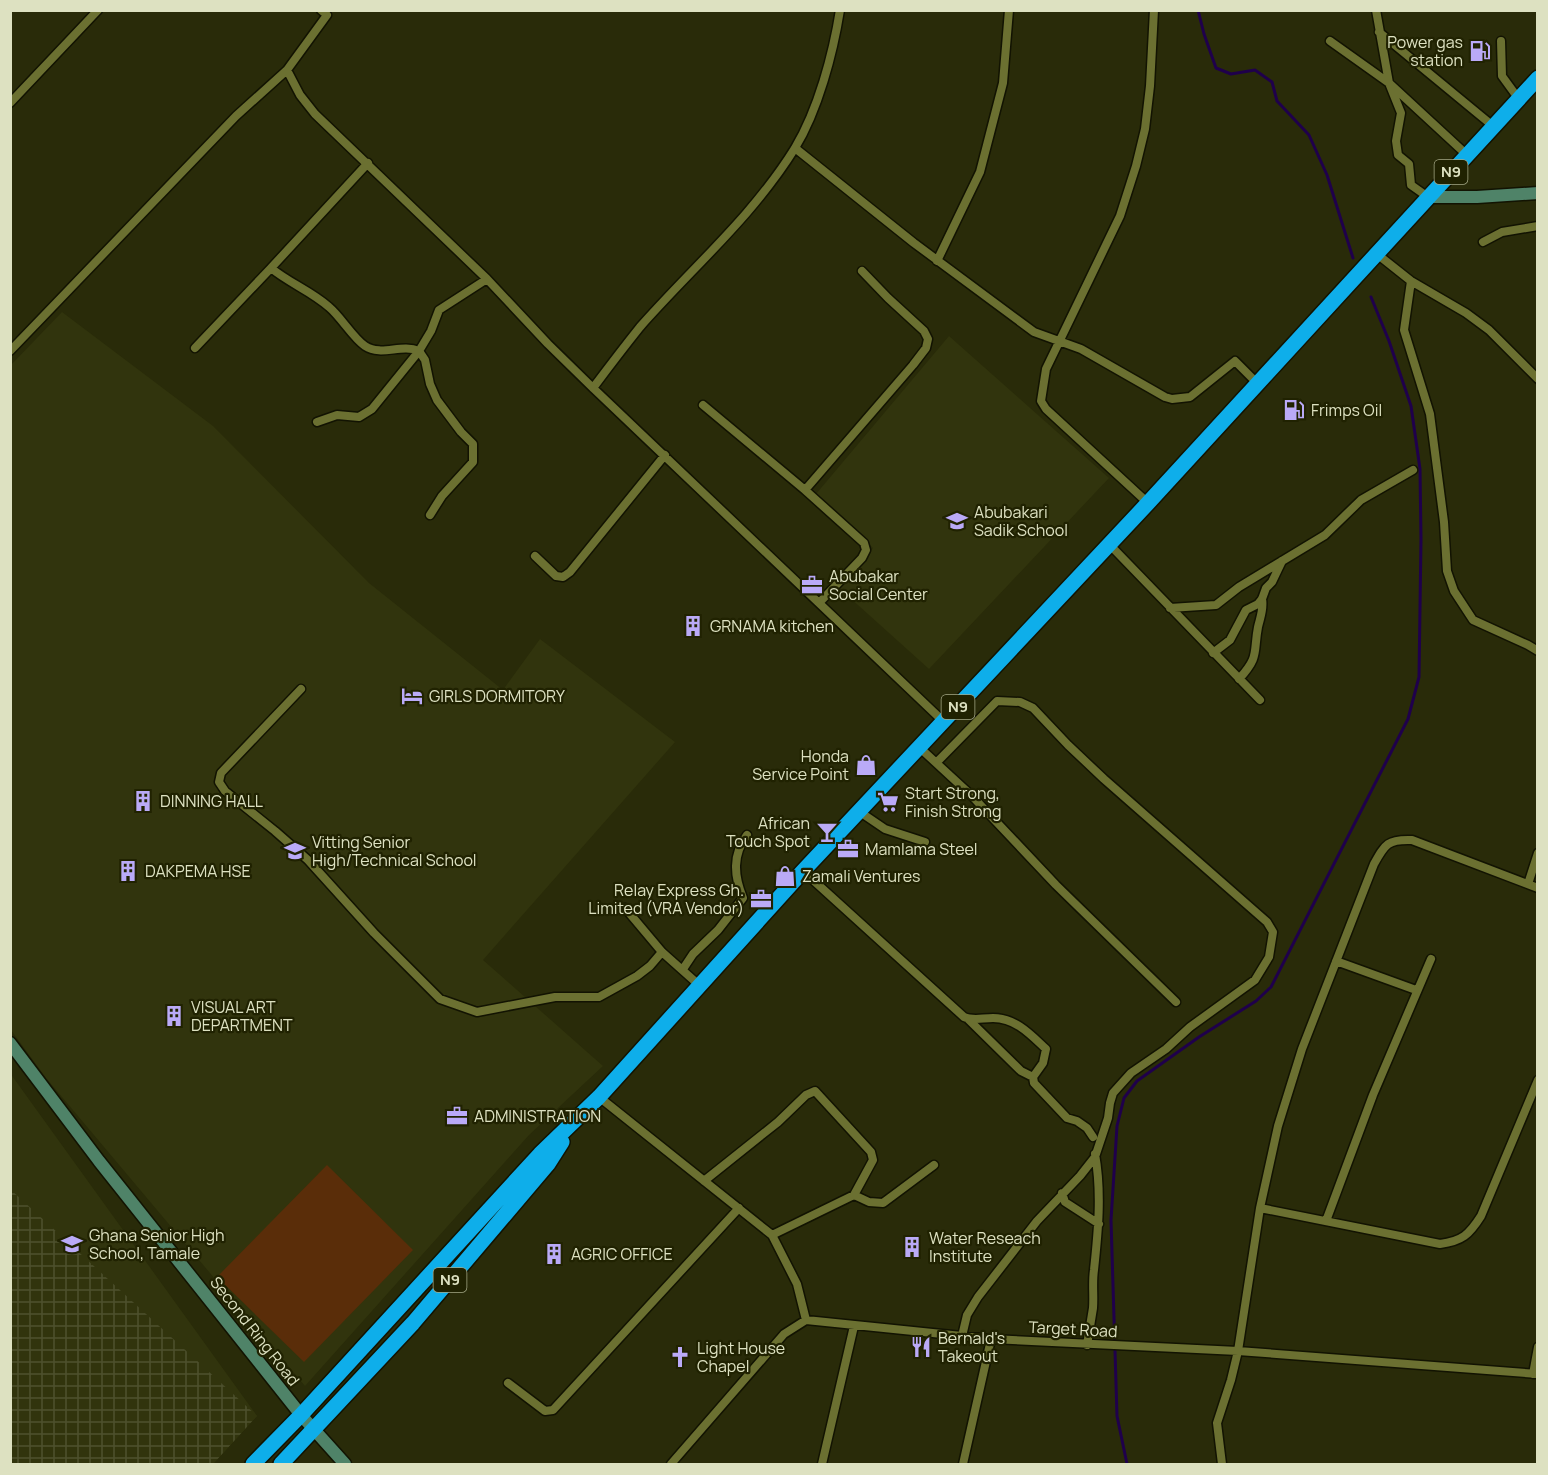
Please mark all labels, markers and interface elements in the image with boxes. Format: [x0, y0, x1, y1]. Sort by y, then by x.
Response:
place label: Power gas station [1387, 31, 1463, 71]
fuel station icon: Power gas station [1468, 39, 1492, 63]
road number: N9 [1434, 160, 1468, 184]
fuel station icon: Frimps Oil [1282, 398, 1306, 422]
place label: Frimps Oil [1311, 399, 1382, 421]
place label: Abubakari Sadik School [974, 501, 1068, 541]
school or university icon: Abubakari Sadik School [945, 509, 969, 533]
place label: Abubakar Social Center [829, 565, 928, 605]
office icon: Abubakar Social Center [800, 573, 824, 597]
building icon: GRNAMA kitchen [681, 614, 705, 638]
place label: GRNAMA kitchen [710, 615, 834, 637]
hotel icon: GIRLS DORMITORY [400, 684, 424, 708]
place label: GIRLS DORMITORY [429, 685, 565, 707]
road number: N9 [942, 695, 974, 719]
place label: Honda Service Point [752, 745, 849, 785]
shop icon: Honda Service Point [854, 753, 878, 777]
place label: Start Strong, Finish Strong [905, 782, 1001, 822]
building icon: DINNING HALL [131, 789, 155, 813]
place label: DINNING HALL [160, 790, 263, 812]
supermarket icon: Start Strong, Finish Strong [876, 790, 900, 814]
place label: African Touch Spot [726, 812, 810, 852]
bar icon: African Touch Spot [815, 820, 839, 844]
place label: Vitting Senior High/Technical School [312, 831, 477, 871]
office icon: Mamlama Steel [836, 837, 860, 861]
place label: Mamlama Steel [865, 838, 978, 860]
school or university icon: Vitting Senior High/Technical School [283, 839, 307, 863]
building icon: DAKPEMA HSE [116, 859, 140, 883]
place label: DAKPEMA HSE [145, 860, 251, 882]
shop icon: Zamali Ventures [773, 864, 797, 888]
place label: Zamali Ventures [802, 865, 920, 887]
place label: Relay Express Gh. Limited (VRA Vendor) [588, 879, 744, 919]
office icon: Relay Express Gh. Limited (VRA Vendor) [749, 887, 773, 911]
place label: VISUAL ART DEPARTMENT [191, 996, 293, 1036]
building icon: VISUAL ART DEPARTMENT [162, 1004, 186, 1028]
office icon: ADMINISTRATION [445, 1104, 469, 1128]
place label: ADMINISTRATION [474, 1105, 601, 1127]
place label: Ghana Senior High School, Tamale [89, 1224, 225, 1264]
place label: Water Reseach Institute [929, 1227, 1041, 1267]
school or university icon: Ghana Senior High School, Tamale [60, 1232, 84, 1256]
building icon: Water Reseach Institute [900, 1235, 924, 1259]
building icon: AGRIC OFFICE [542, 1242, 566, 1266]
place label: AGRIC OFFICE [571, 1243, 673, 1265]
road number: N9 [434, 1268, 466, 1292]
street label: Second Ring Road [205, 1272, 305, 1390]
street label: Target Road [1028, 1316, 1118, 1342]
place label: Bernald's Takeout [938, 1327, 1005, 1367]
restaurant icon: Bernald's Takeout [909, 1335, 933, 1359]
place label: Light House Chapel [697, 1337, 785, 1377]
church icon: Light House Chapel [668, 1345, 692, 1369]

